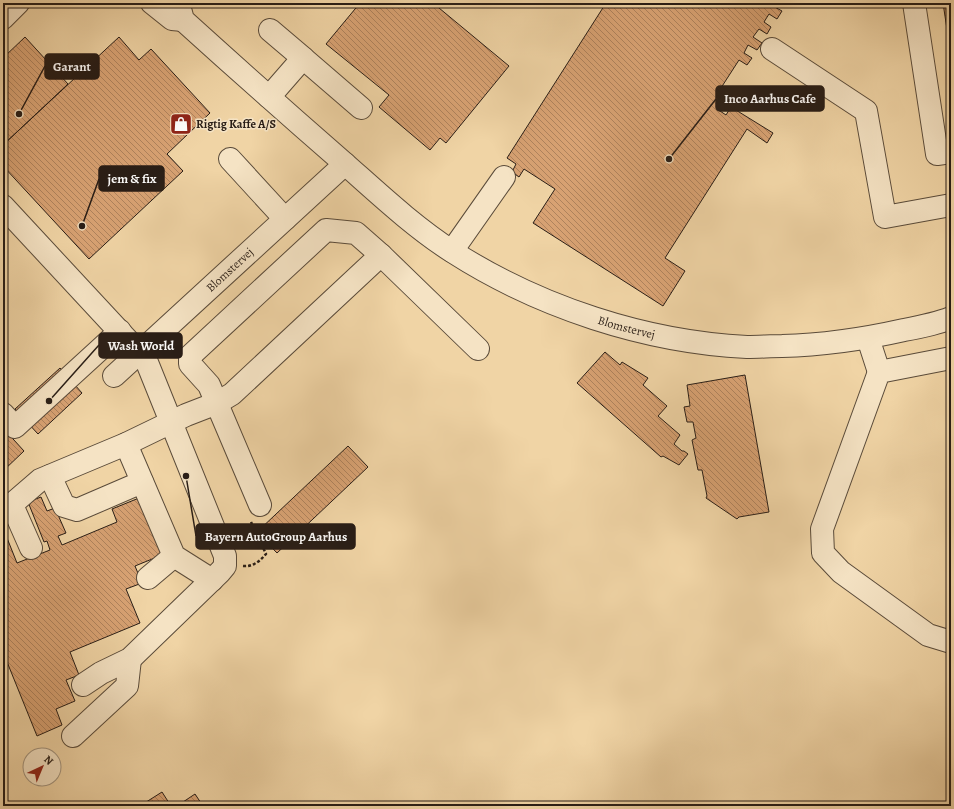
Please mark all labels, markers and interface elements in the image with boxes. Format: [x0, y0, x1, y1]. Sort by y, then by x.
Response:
callout: Garant [45, 54, 99, 79]
text: Garant [53, 58, 92, 75]
callout: Inco Aarhus Cafe [716, 86, 824, 111]
text: Inco Aarhus Cafe [724, 90, 816, 107]
shop icon: Rigtig Kaffe A/S [168, 111, 194, 137]
place label: Rigtig Kaffe A/S [196, 116, 276, 132]
callout: jem & fix [99, 166, 164, 191]
text: jem & fix [108, 170, 157, 187]
street label: Blomstervej [203, 244, 257, 296]
street label: Blomstervej [596, 312, 657, 343]
callout: Wash World [99, 333, 182, 358]
text: Wash World [107, 337, 174, 354]
callout: Bayern AutoGroup Aarhus [196, 524, 355, 549]
text: Bayern AutoGroup Aarhus [205, 528, 347, 545]
north arrow [22, 747, 62, 787]
text: N [41, 752, 57, 768]

